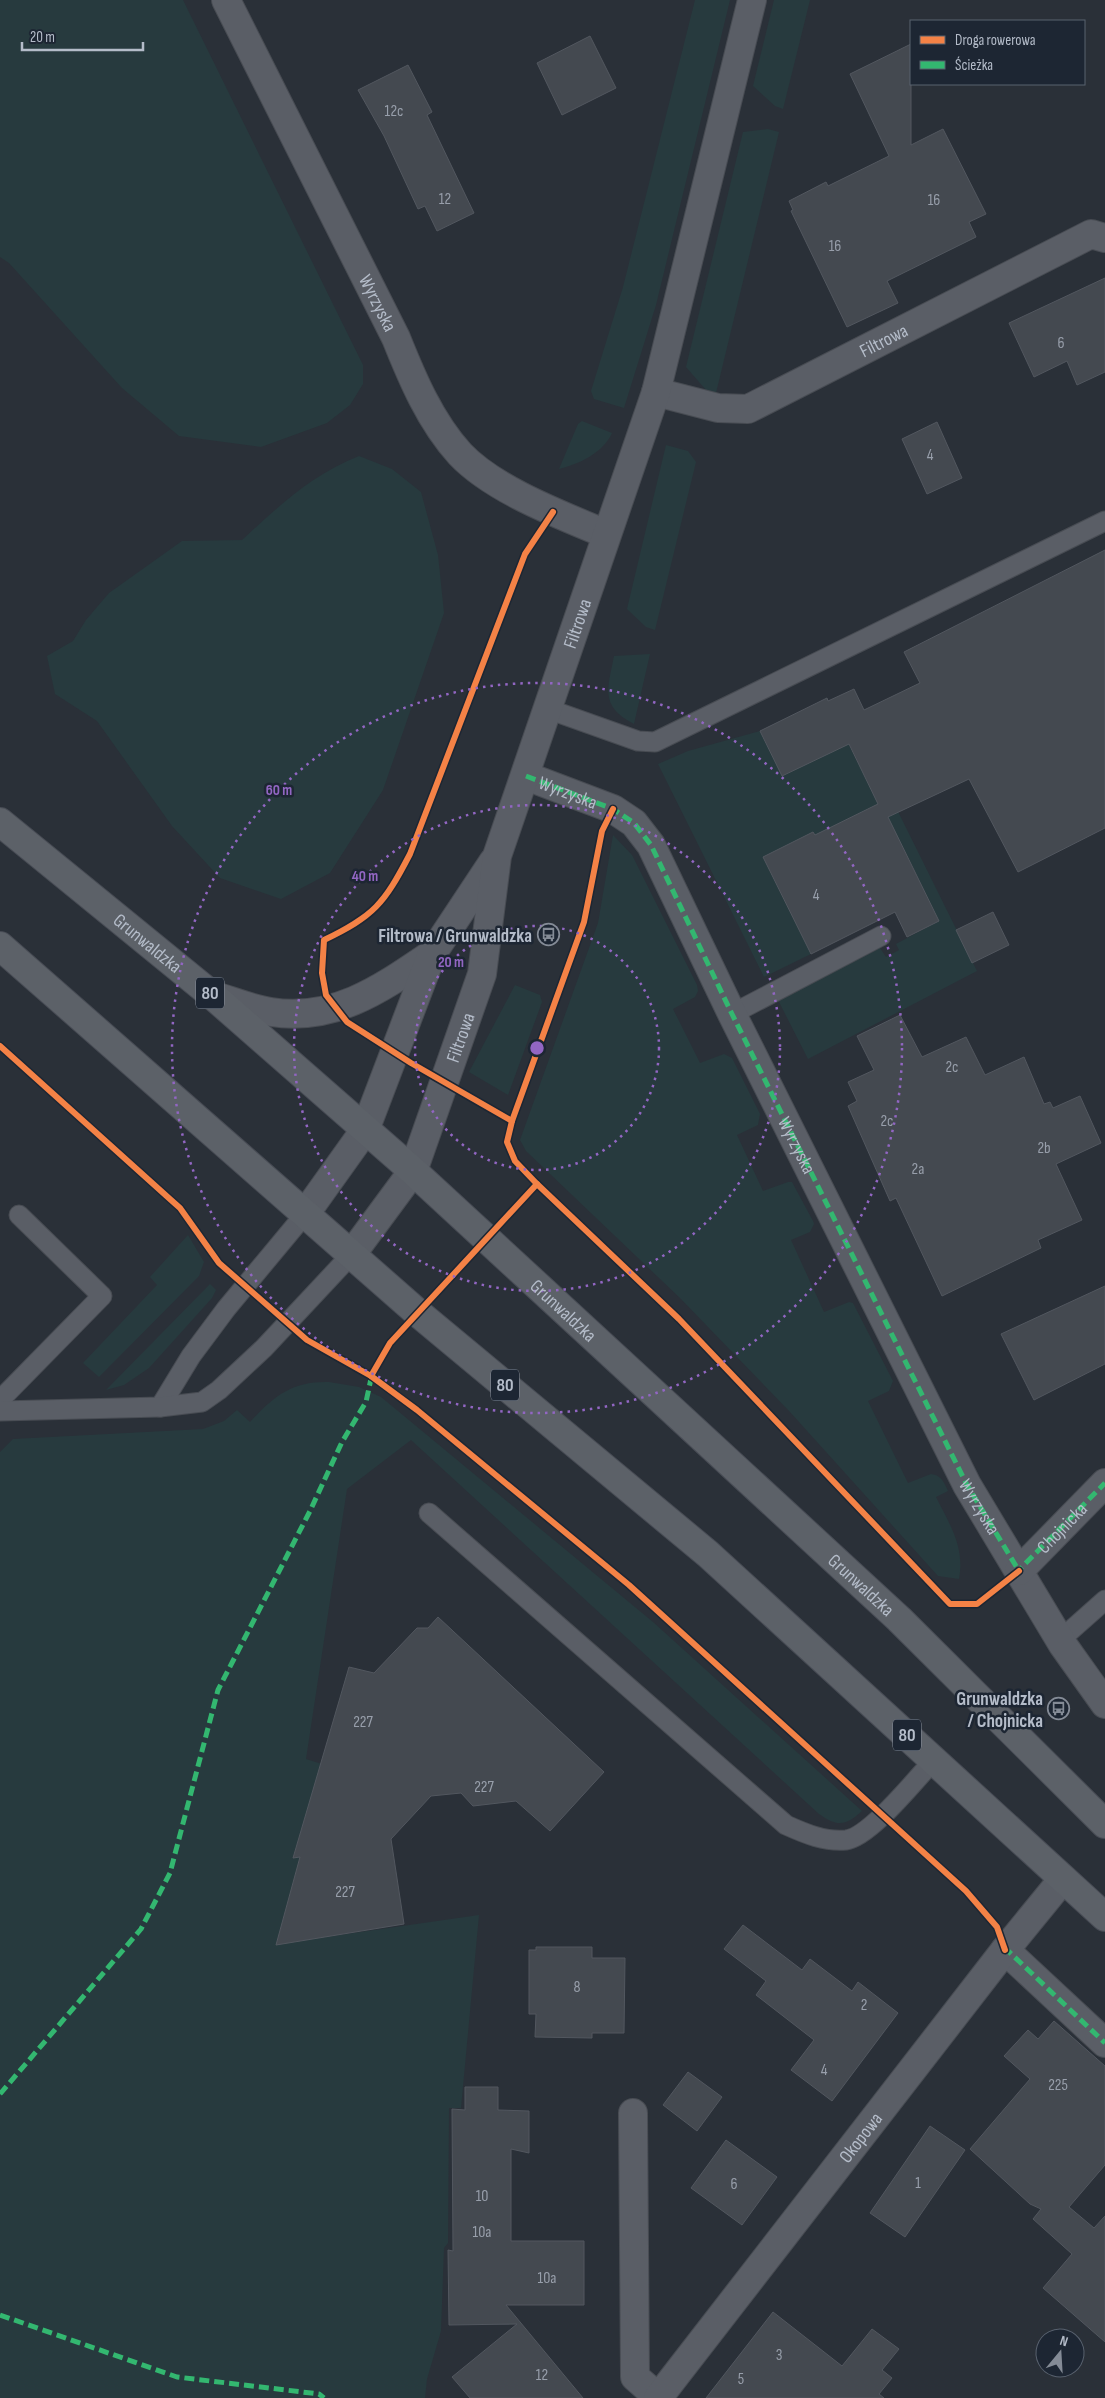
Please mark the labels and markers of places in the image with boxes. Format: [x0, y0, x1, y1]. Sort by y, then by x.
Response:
bus stop icon: Filtrowa / Grunwaldzka [536, 923, 560, 947]
place label: Filtrowa / Grunwaldzka [378, 925, 532, 948]
centre of rings [528, 1039, 546, 1057]
place label: Grunwaldzka / Chojnicka [956, 1688, 1043, 1733]
bus stop icon: Grunwaldzka / Chojnicka [1047, 1697, 1071, 1721]

